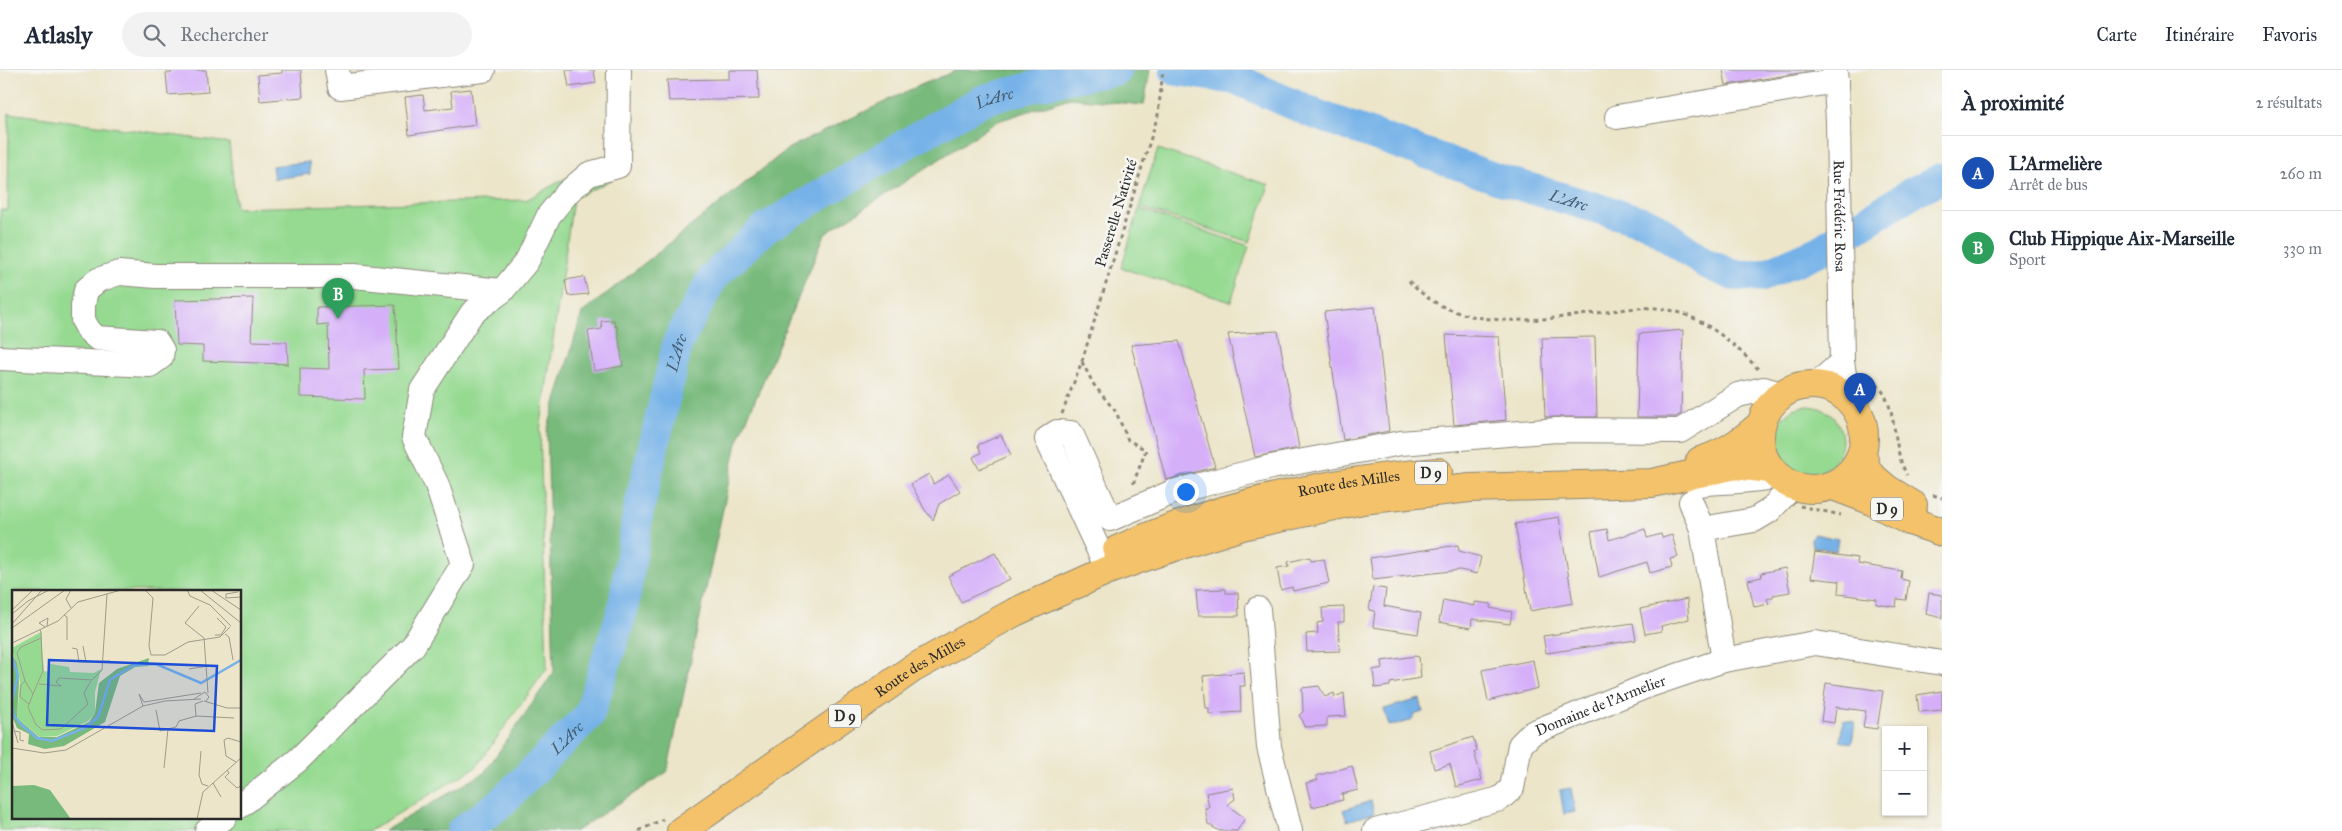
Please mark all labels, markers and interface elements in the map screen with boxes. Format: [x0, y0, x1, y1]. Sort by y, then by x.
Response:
search box [122, 12, 472, 57]
text: Atlasly [25, 20, 92, 50]
icon: search [140, 21, 168, 49]
text: Rechercher [180, 23, 268, 46]
text: Carte [2097, 24, 2137, 46]
text: Itinéraire [2165, 24, 2234, 46]
text: Favoris [2262, 24, 2317, 46]
water label: L'Arc [970, 83, 1016, 113]
text: À proximité [1962, 90, 2064, 116]
text: 2 résultats [2256, 93, 2322, 112]
text: L'Armelière [2009, 152, 2102, 175]
street label: Passerelle Nativité [1091, 156, 1141, 269]
street label: Rue Frédéric Rosa [1830, 160, 1850, 273]
text: A [1973, 164, 1983, 183]
text: 260 m [2280, 164, 2322, 183]
text: Arrêt de bus [2009, 175, 2088, 194]
water label: L'Arc [1547, 185, 1591, 215]
text: Club Hippique Aix-Marseille [2009, 227, 2235, 250]
text: B [1973, 239, 1983, 258]
text: 330 m [2283, 239, 2322, 258]
text: Sport [2009, 250, 2046, 269]
pin: B [322, 278, 354, 319]
water label: L'Arc [662, 329, 691, 374]
pin: A [1844, 373, 1876, 414]
road number: D 9 [1415, 462, 1447, 484]
street label: Route des Milles [1296, 467, 1401, 501]
your location [1173, 479, 1199, 505]
road number: D 9 [1871, 498, 1903, 520]
inset map [12, 590, 241, 818]
street label: Route des Milles [871, 632, 968, 701]
street label: Domaine de l'Armelier [1533, 671, 1668, 740]
road number: D 9 [829, 704, 861, 728]
water label: L'Arc [546, 716, 588, 758]
map controls [1882, 726, 1927, 816]
button: + [1882, 726, 1927, 771]
button: − [1882, 771, 1927, 816]

